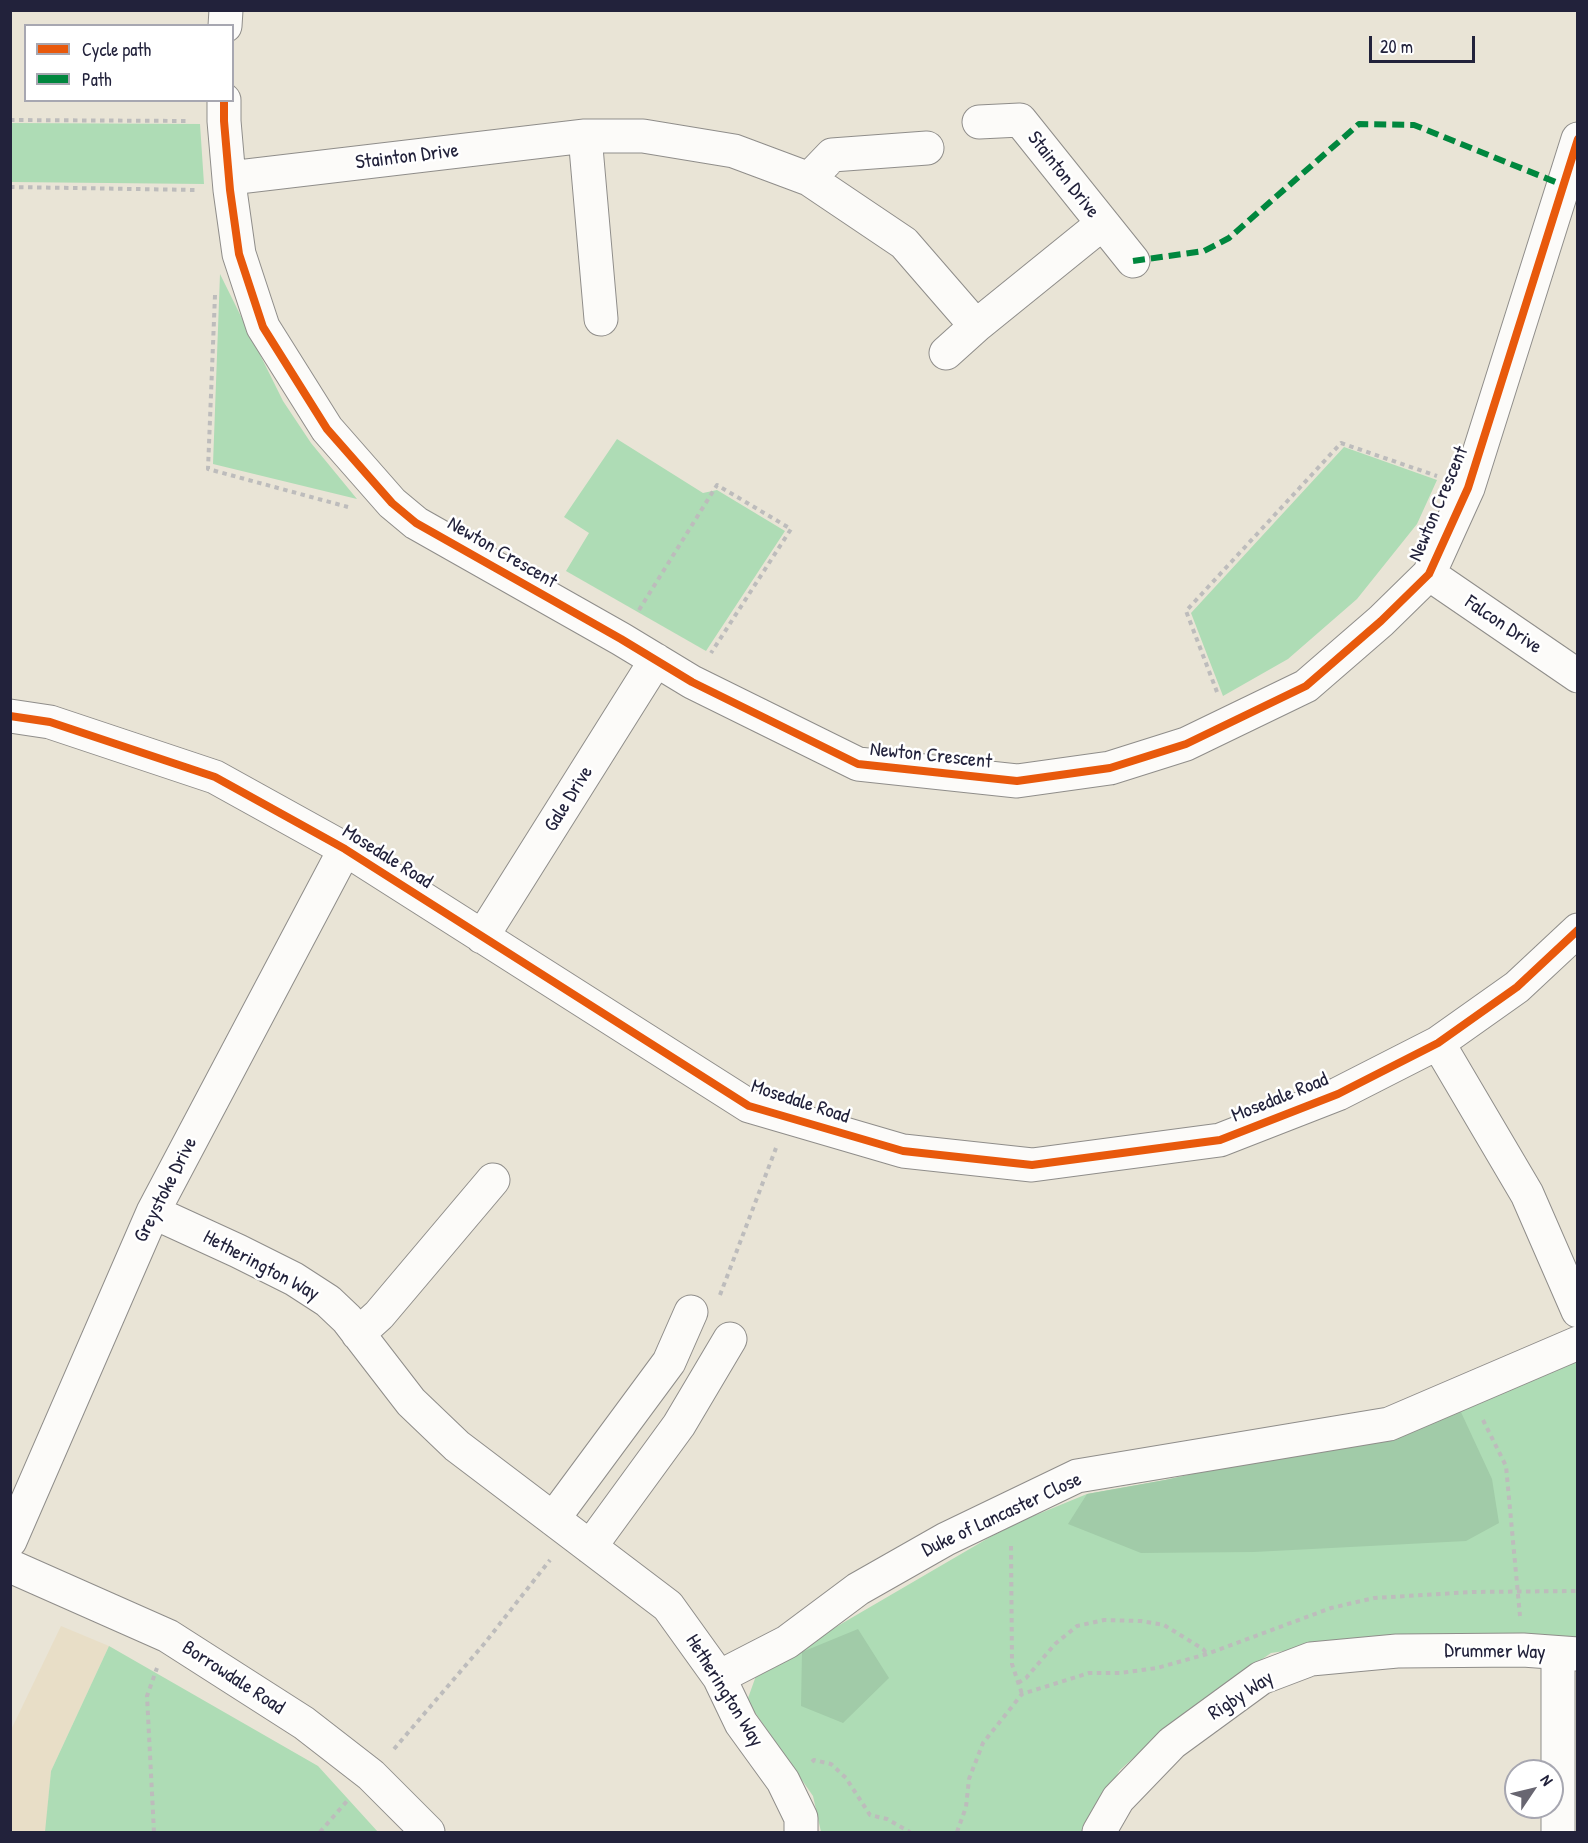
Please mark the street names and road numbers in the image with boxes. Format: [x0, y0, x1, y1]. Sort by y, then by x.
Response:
street label: Stainton Drive [1022, 127, 1104, 223]
street label: Stainton Drive [354, 139, 460, 175]
street label: Newton Crescent [1404, 443, 1474, 565]
street label: Newton Crescent [443, 512, 561, 594]
street label: Falcon Drive [1460, 591, 1546, 659]
street label: Newton Crescent [869, 738, 993, 774]
street label: Gale Drive [539, 762, 599, 836]
street label: Mosedale Road [337, 820, 437, 894]
street label: Mosedale Road [1228, 1068, 1332, 1128]
street label: Mosedale Road [748, 1075, 852, 1129]
street label: Greystoke Drive [129, 1133, 203, 1247]
street label: Hetherington Way [199, 1225, 323, 1307]
street label: Duke of Lancaster Close [919, 1468, 1085, 1562]
street label: Hetherington Way [680, 1630, 768, 1752]
street label: Borrowdale Road [177, 1636, 289, 1720]
street label: Drummer Way [1444, 1639, 1546, 1665]
street label: Rigby Way [1204, 1666, 1278, 1726]

